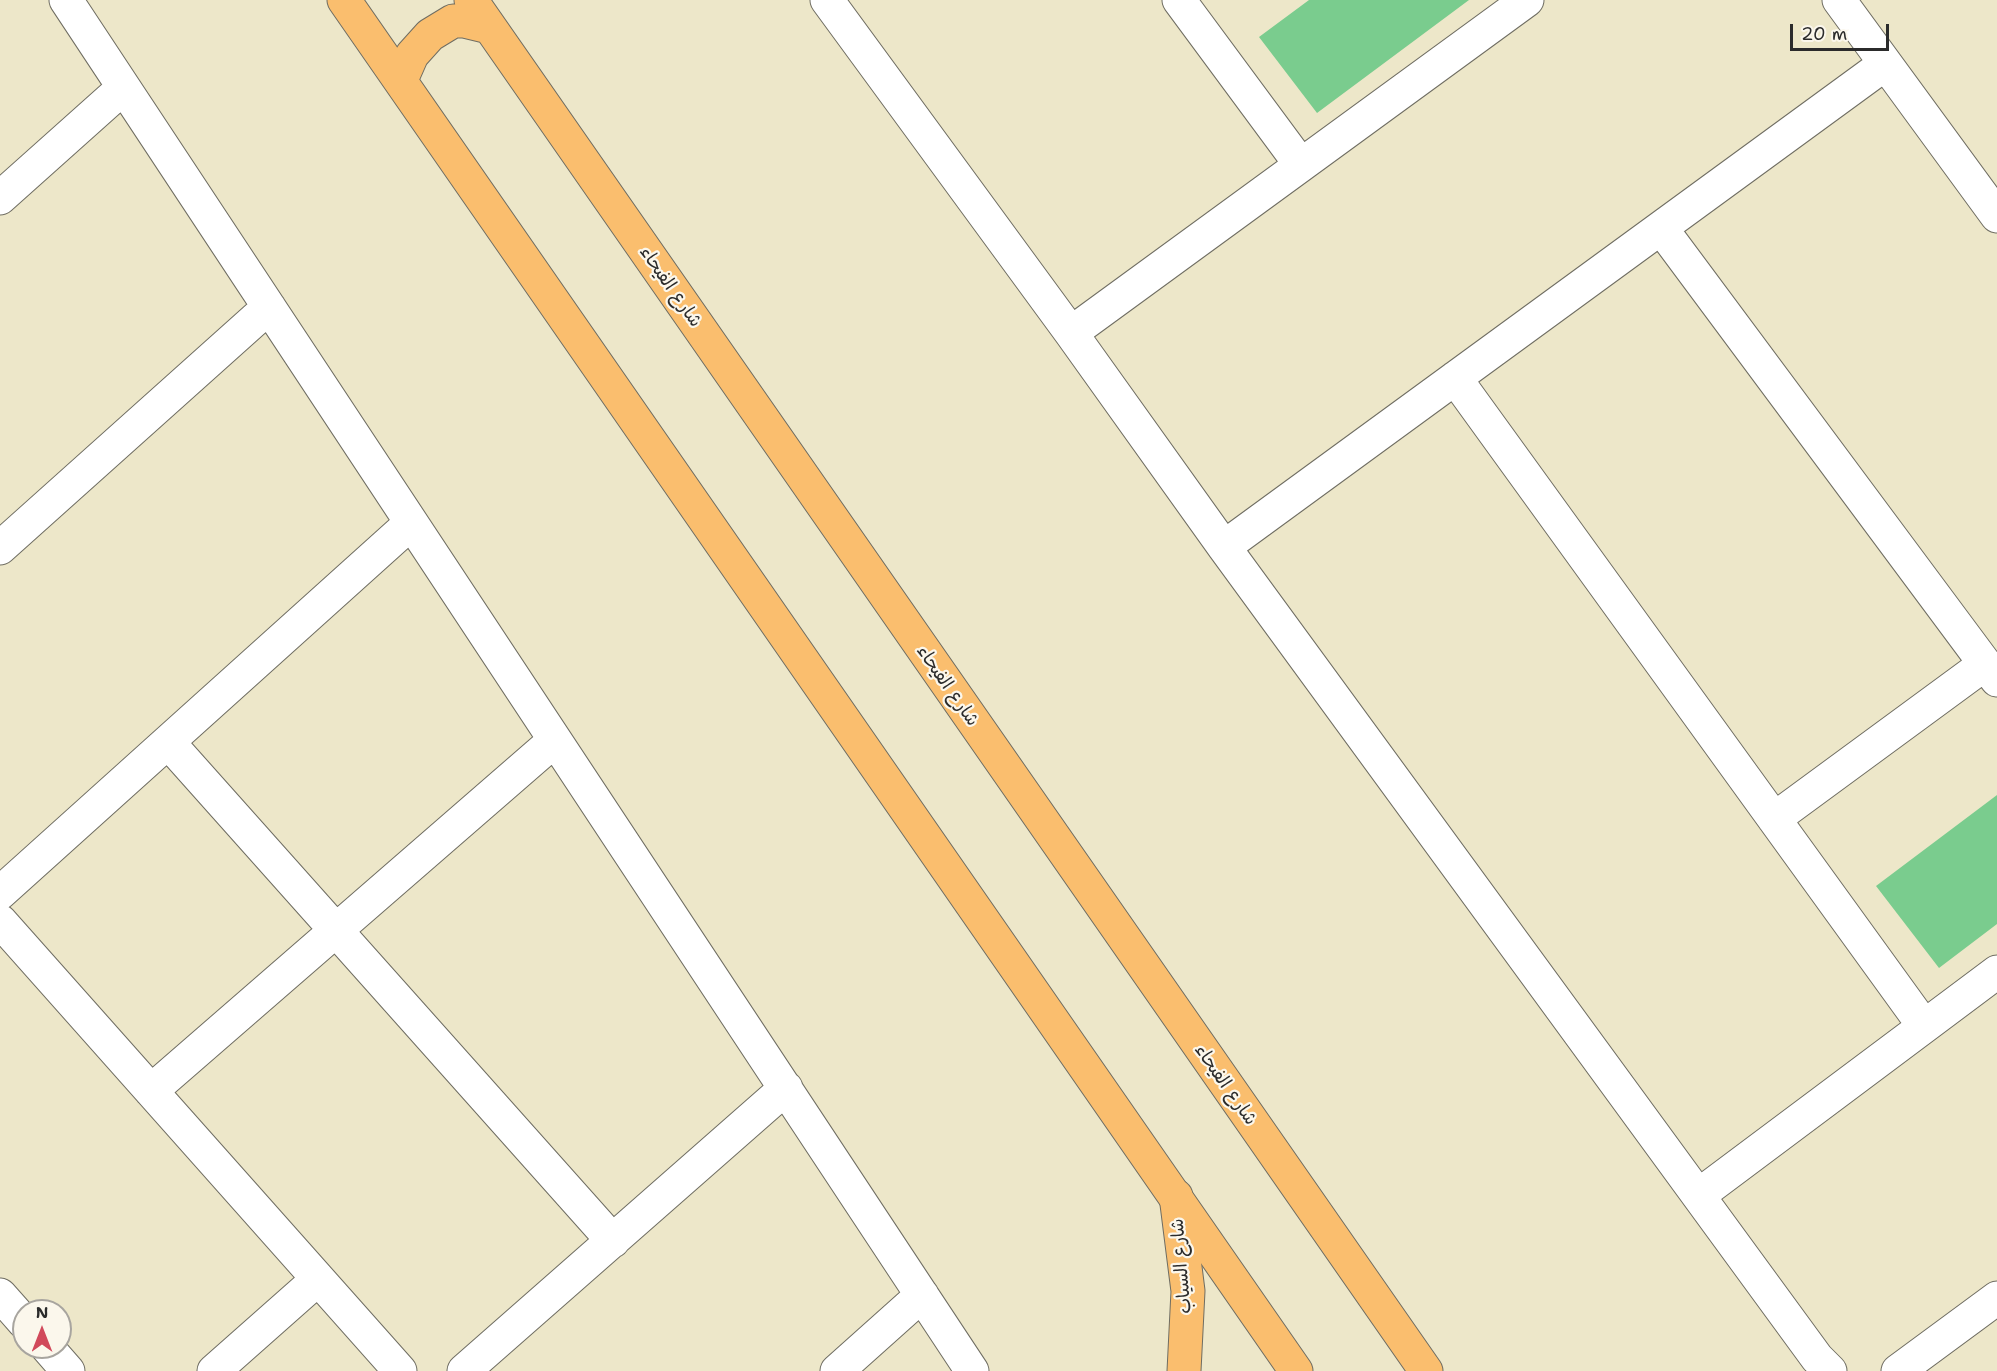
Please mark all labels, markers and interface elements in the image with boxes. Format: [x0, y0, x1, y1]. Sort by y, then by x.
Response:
scale bar [1793, 12, 1892, 50]
text: 20 m [1801, 22, 1847, 46]
street label: شارع الفيحاء [634, 242, 706, 332]
street label: شارع الفيحاء [911, 641, 983, 731]
street label: شارع الفيحاء [1189, 1040, 1261, 1130]
street label: شارع السياب [1167, 1217, 1197, 1315]
north arrow [12, 1299, 72, 1359]
text: N [36, 1302, 48, 1323]

